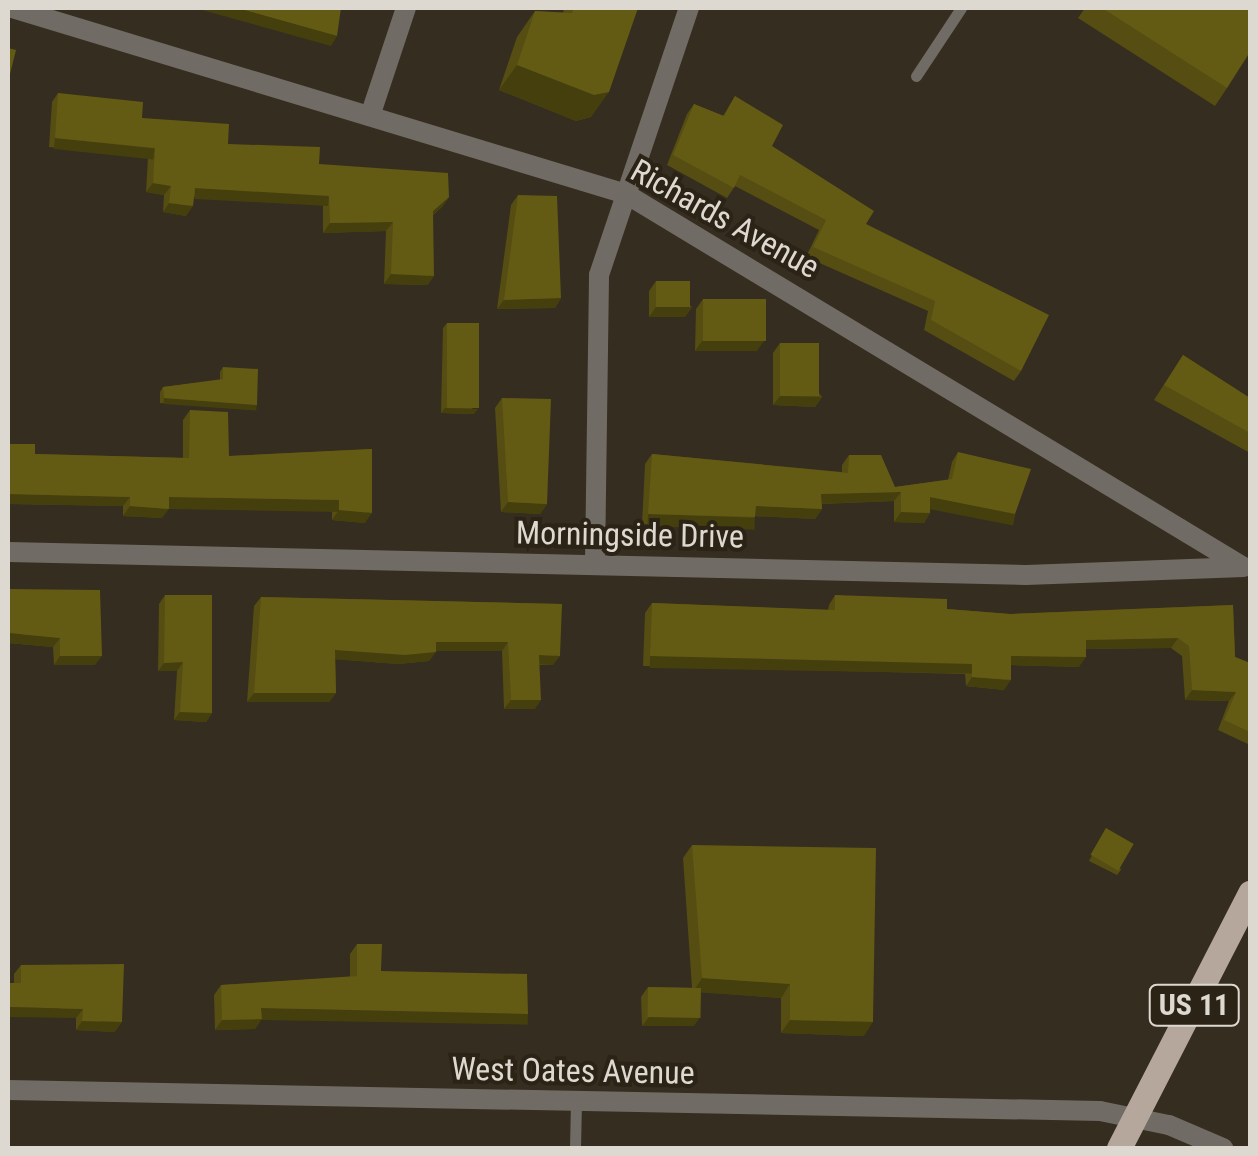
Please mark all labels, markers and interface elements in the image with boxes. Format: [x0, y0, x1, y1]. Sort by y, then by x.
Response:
street label: Richards Avenue [624, 151, 826, 287]
street label: Morningside Drive [516, 514, 744, 556]
road number: US 11 [1146, 980, 1242, 1030]
street label: West Oates Avenue [451, 1050, 695, 1092]

